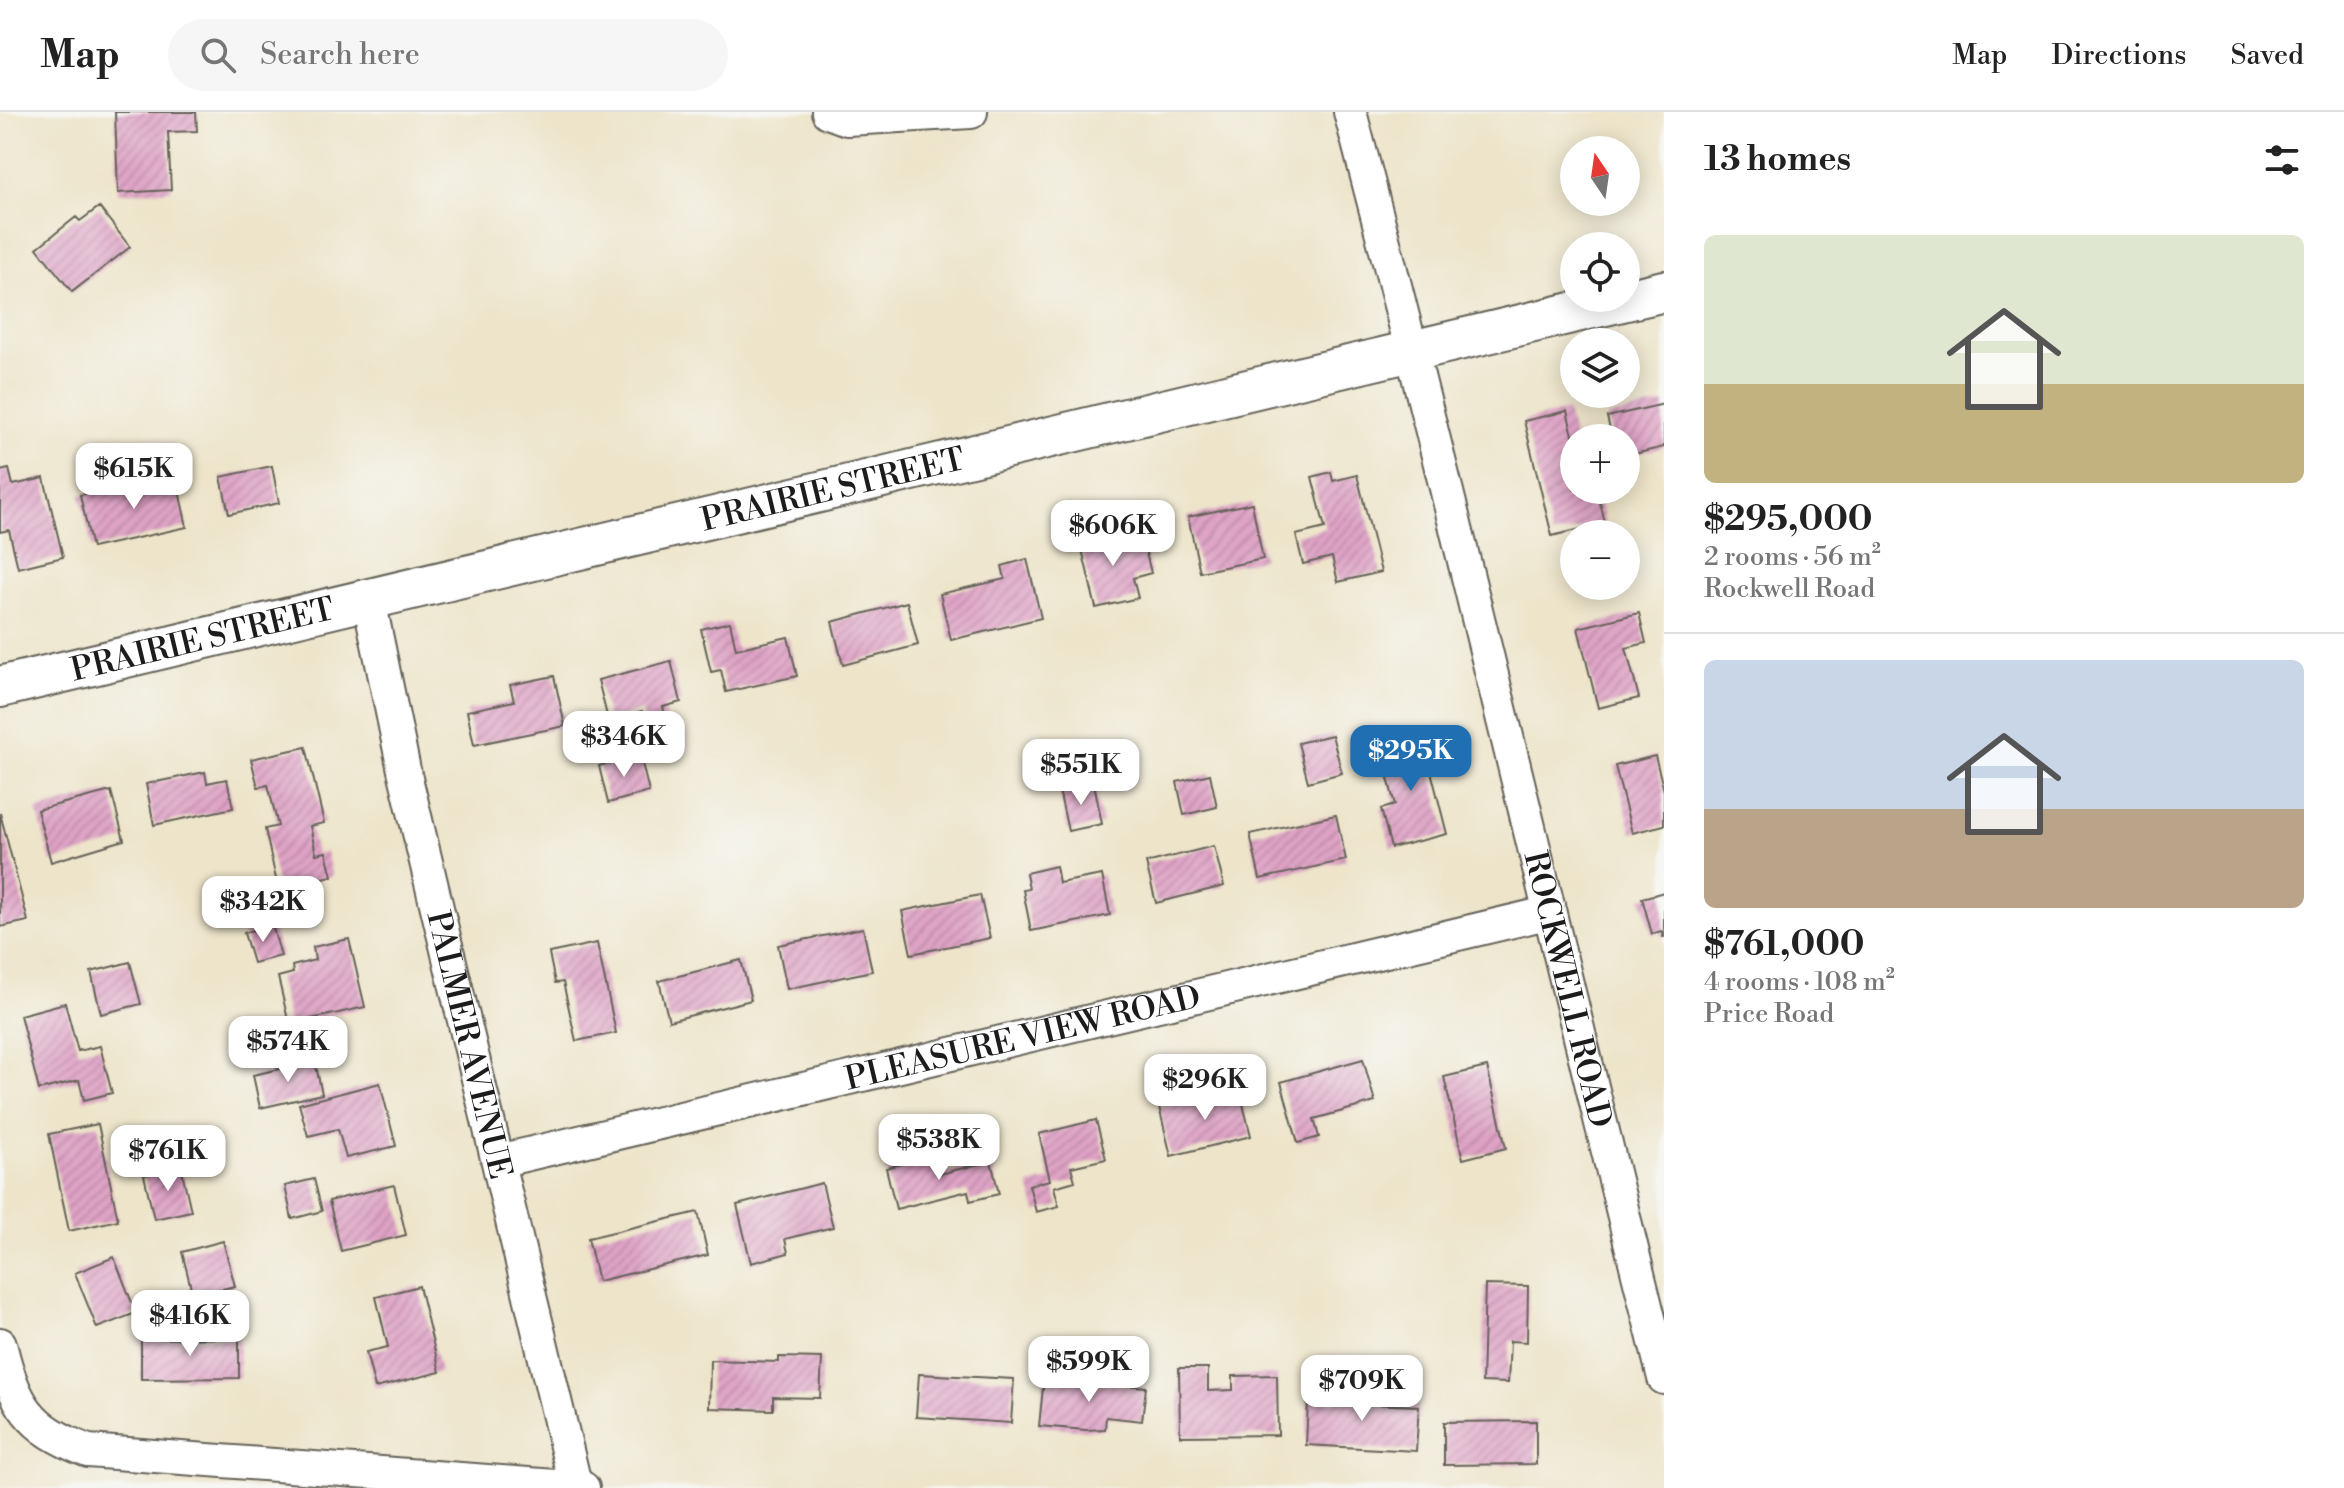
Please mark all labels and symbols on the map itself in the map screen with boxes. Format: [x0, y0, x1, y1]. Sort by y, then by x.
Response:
north arrow [1560, 136, 1640, 216]
street label: PRAIRIE STREET [697, 439, 969, 540]
pin: $615K [78, 443, 190, 511]
pin: $606K [1057, 500, 1169, 568]
street label: PRAIRIE STREET [67, 589, 338, 690]
pin: $346K [568, 711, 680, 779]
pin: $295K [1355, 725, 1467, 793]
pin: $551K [1025, 739, 1137, 807]
street label: ROCKWELL ROAD [1515, 847, 1620, 1132]
pin: $342K [207, 876, 319, 944]
street label: PALMER AVENUE [417, 907, 520, 1183]
street label: PLEASURE VIEW ROAD [841, 977, 1204, 1099]
pin: $574K [232, 1016, 344, 1084]
pin: $296K [1149, 1054, 1261, 1122]
pin: $538K [883, 1114, 995, 1182]
pin: $761K [112, 1125, 224, 1193]
pin: $416K [134, 1290, 246, 1358]
pin: $599K [1033, 1336, 1145, 1404]
pin: $709K [1306, 1355, 1418, 1423]

